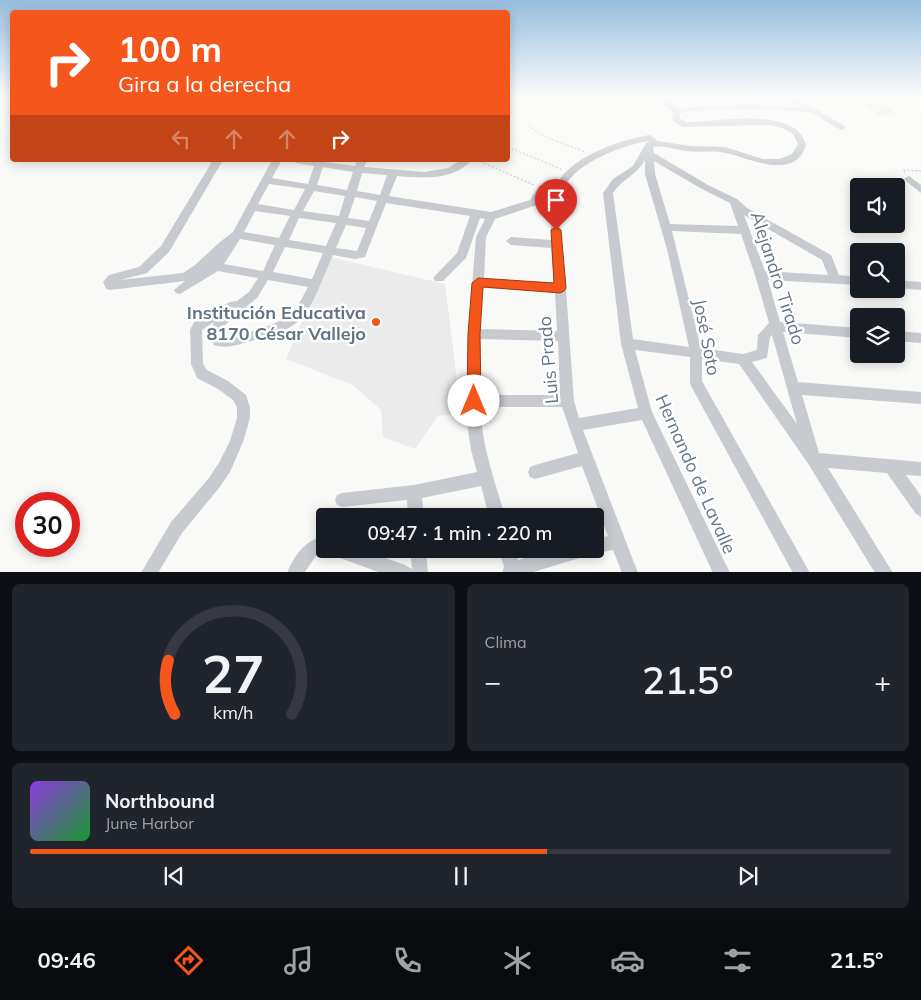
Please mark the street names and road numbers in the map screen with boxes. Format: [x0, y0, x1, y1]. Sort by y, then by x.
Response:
street label: Alejandro Tirado [746, 209, 810, 347]
street label: José Soto [688, 297, 726, 377]
street label: Luis Prado [533, 315, 563, 405]
street label: Hernando de Lavalle [650, 391, 742, 557]

